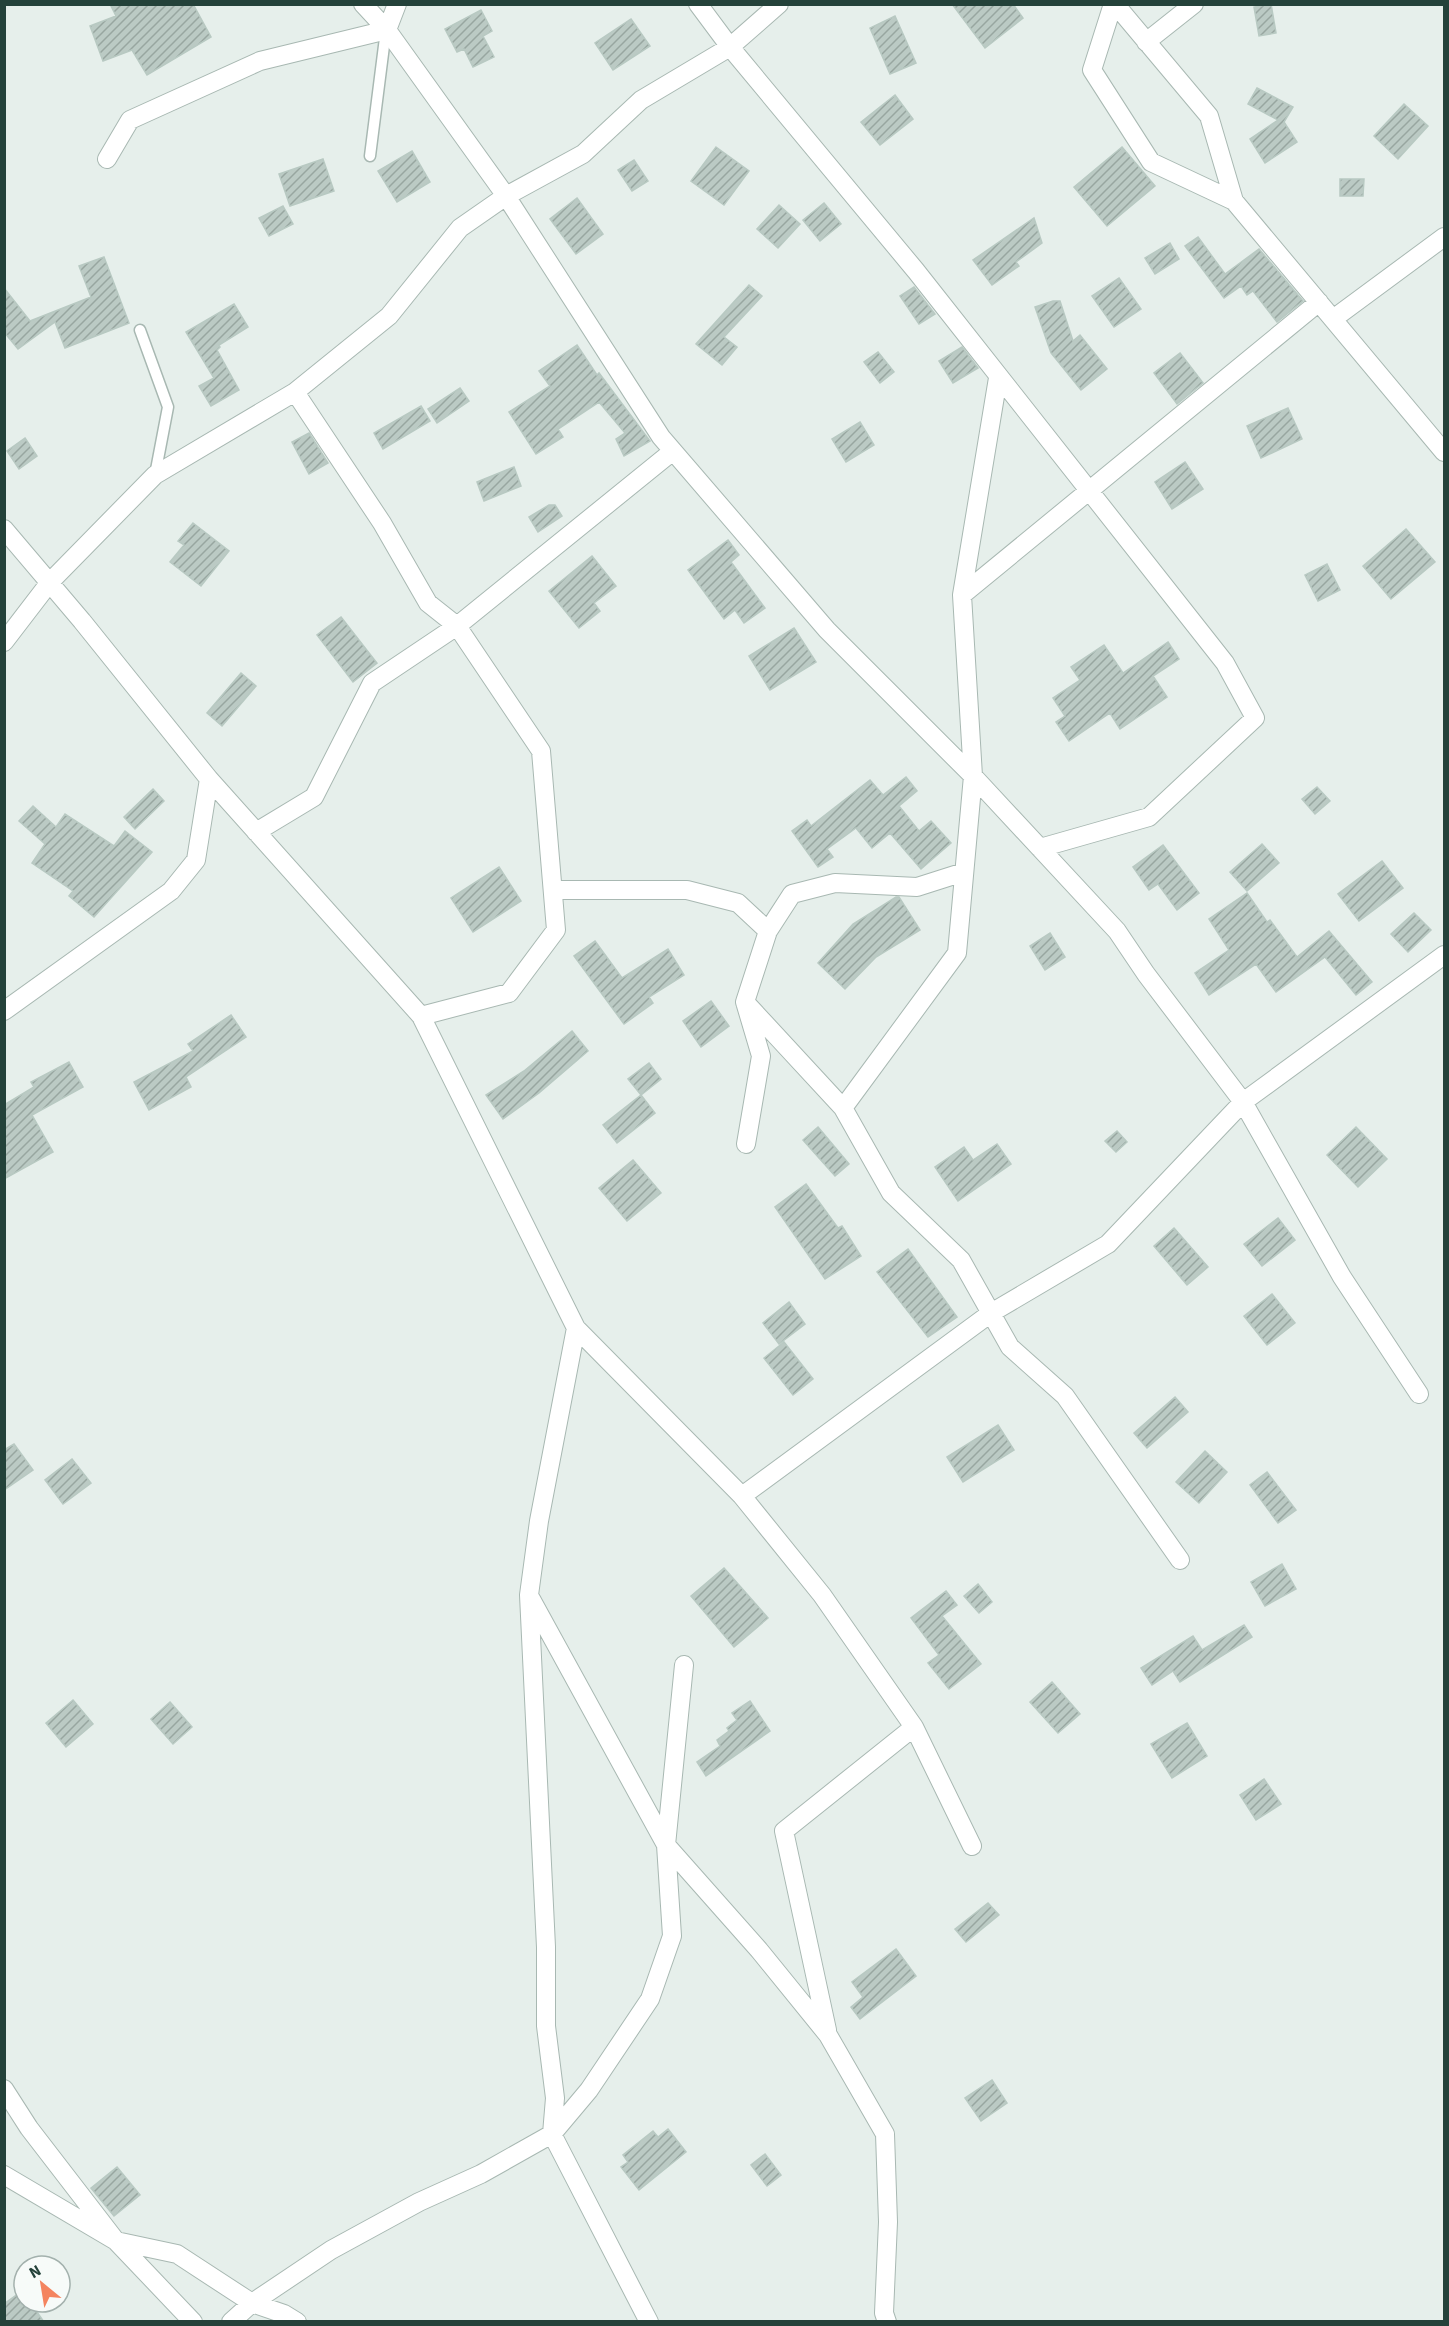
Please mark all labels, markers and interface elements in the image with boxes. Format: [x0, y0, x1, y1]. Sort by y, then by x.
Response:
north arrow [12, 2254, 72, 2314]
text: N [25, 2260, 45, 2284]

